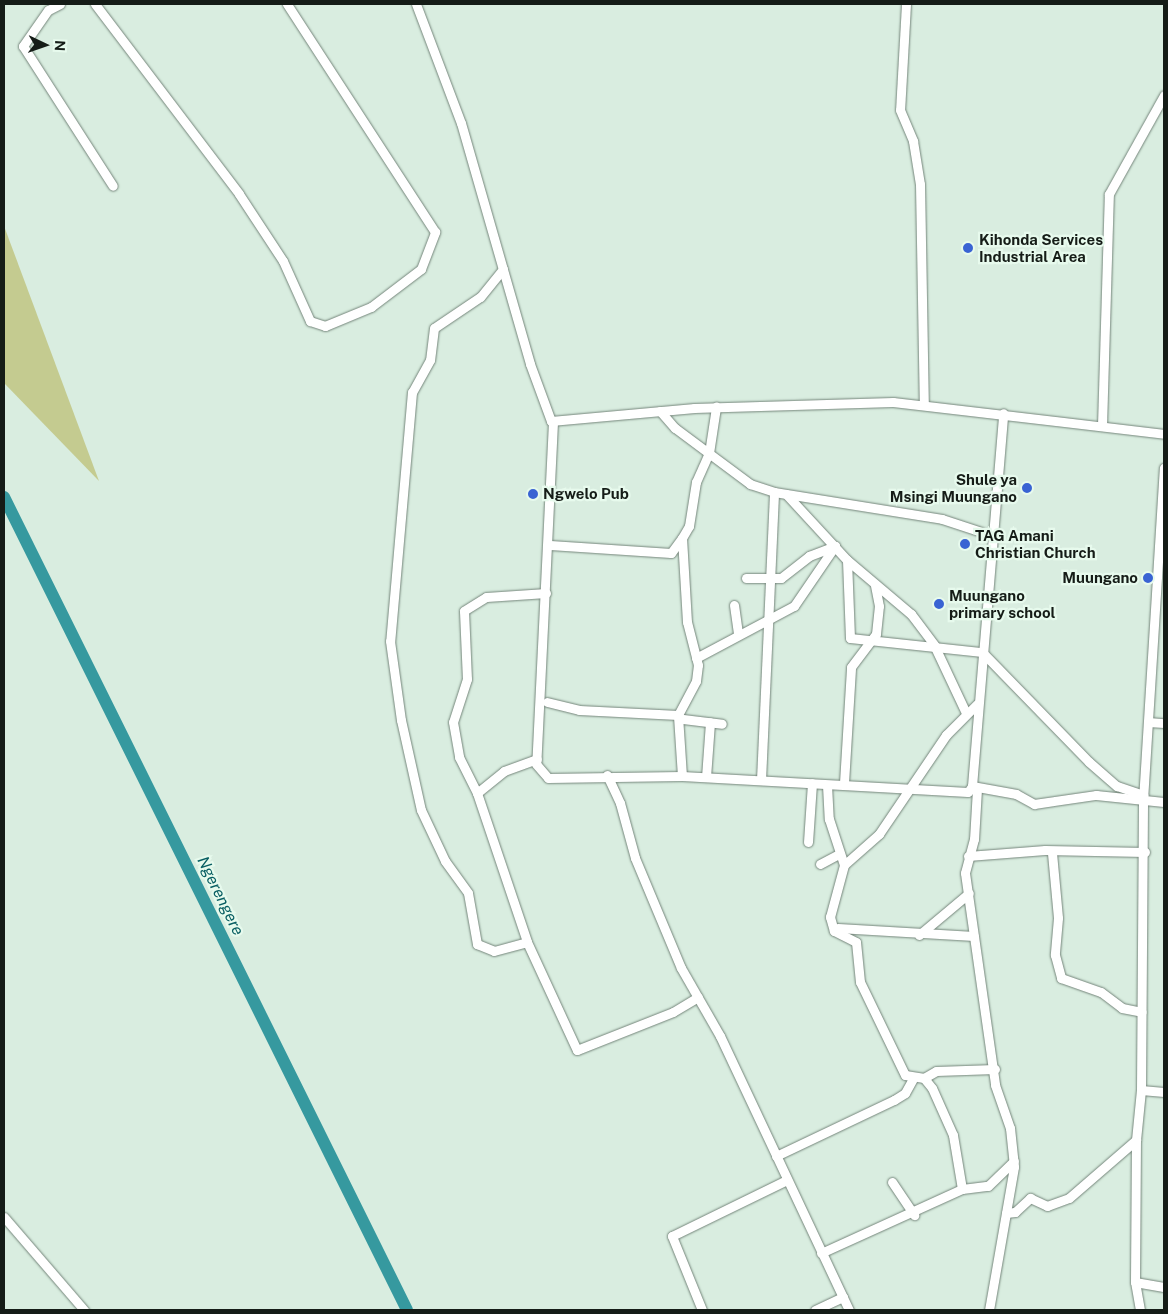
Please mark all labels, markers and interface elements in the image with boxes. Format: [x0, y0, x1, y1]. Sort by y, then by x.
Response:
north arrow [20, 20, 70, 70]
text: N [52, 40, 68, 52]
place label: Kihonda Services Industrial Area [979, 230, 1103, 265]
marker: Kihonda Services Industrial Area [961, 241, 975, 255]
place label: Shule ya Msingi Muungano [890, 470, 1017, 505]
marker: Shule ya Msingi Muungano [1021, 482, 1033, 494]
place label: Ngwelo Pub [543, 485, 629, 503]
marker: Ngwelo Pub [527, 488, 539, 500]
place label: TAG Amani Christian Church [975, 526, 1096, 561]
marker: TAG Amani Christian Church [959, 538, 971, 550]
place label: Muungano [1062, 569, 1138, 587]
marker: Muungano [1142, 572, 1154, 584]
place label: Muungano primary school [949, 586, 1056, 621]
marker: Muungano primary school [933, 598, 945, 610]
water label: Ngerengere [193, 853, 247, 939]

